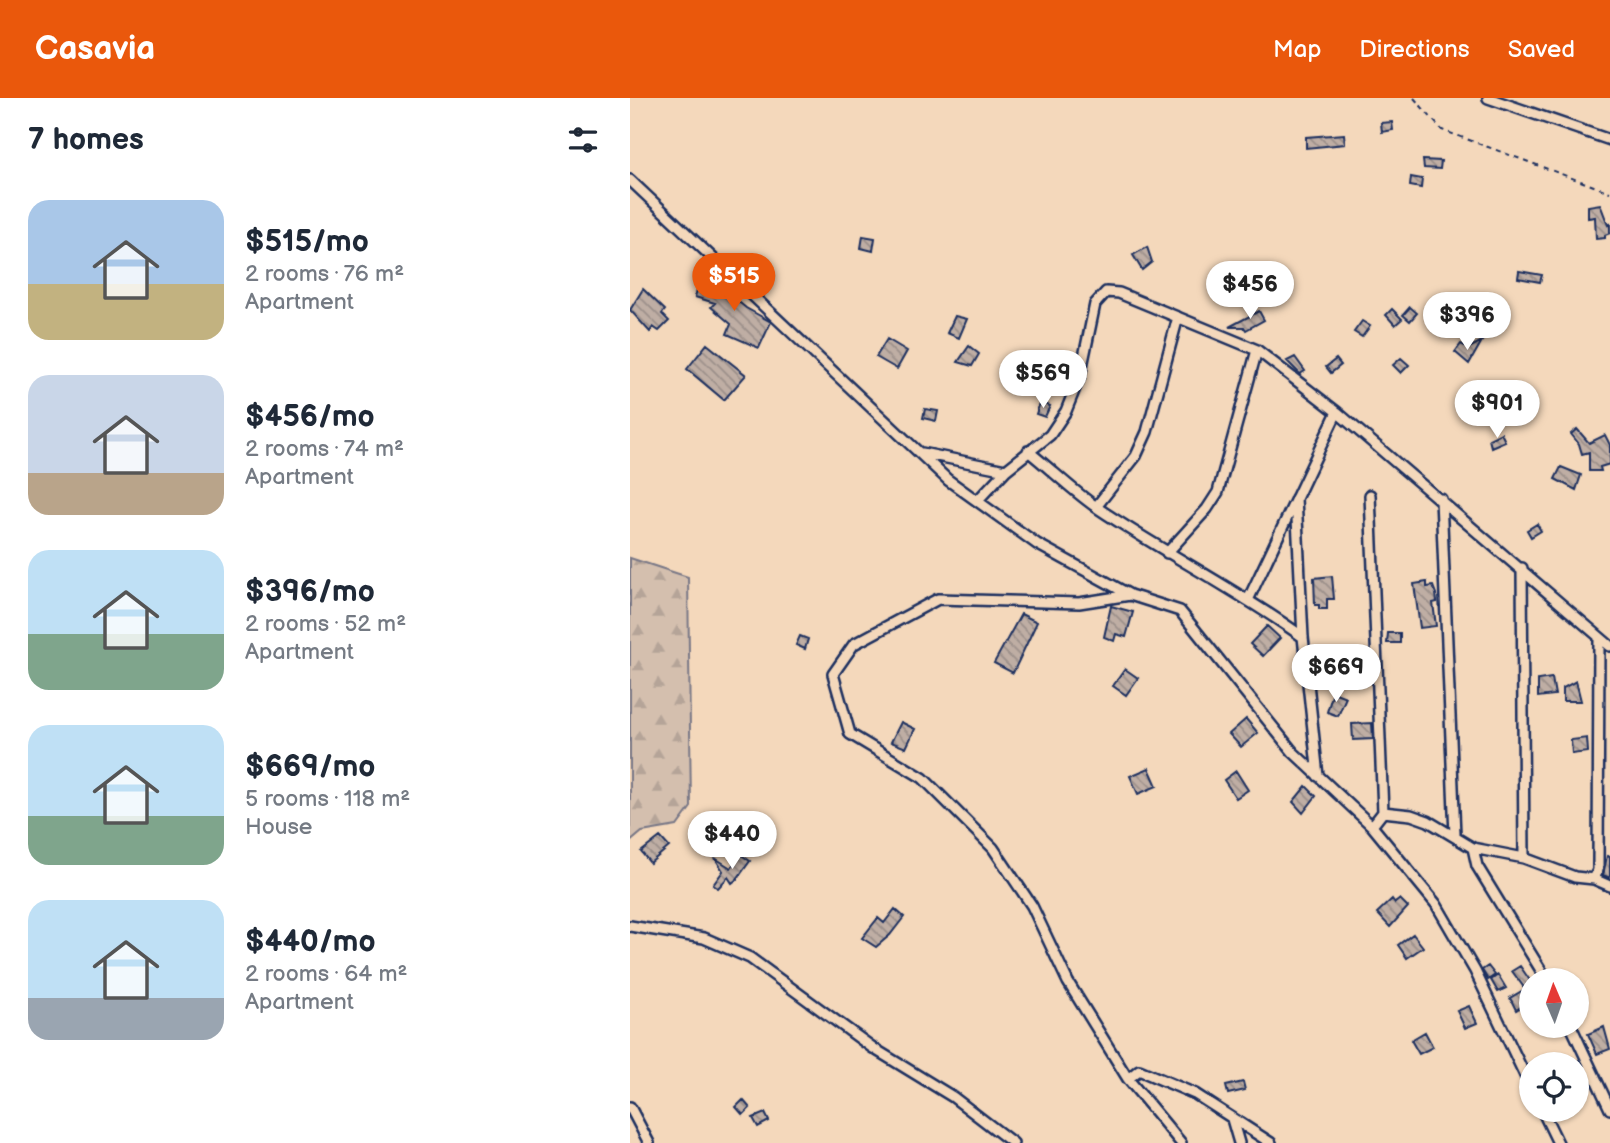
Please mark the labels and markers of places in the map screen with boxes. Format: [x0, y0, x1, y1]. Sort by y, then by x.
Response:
pin: $515 [693, 254, 775, 313]
pin: $456 [1209, 262, 1291, 321]
pin: $396 [1426, 292, 1508, 352]
pin: $569 [1002, 350, 1084, 410]
pin: $901 [1456, 380, 1538, 440]
pin: $669 [1295, 644, 1377, 704]
pin: $440 [691, 812, 773, 871]

